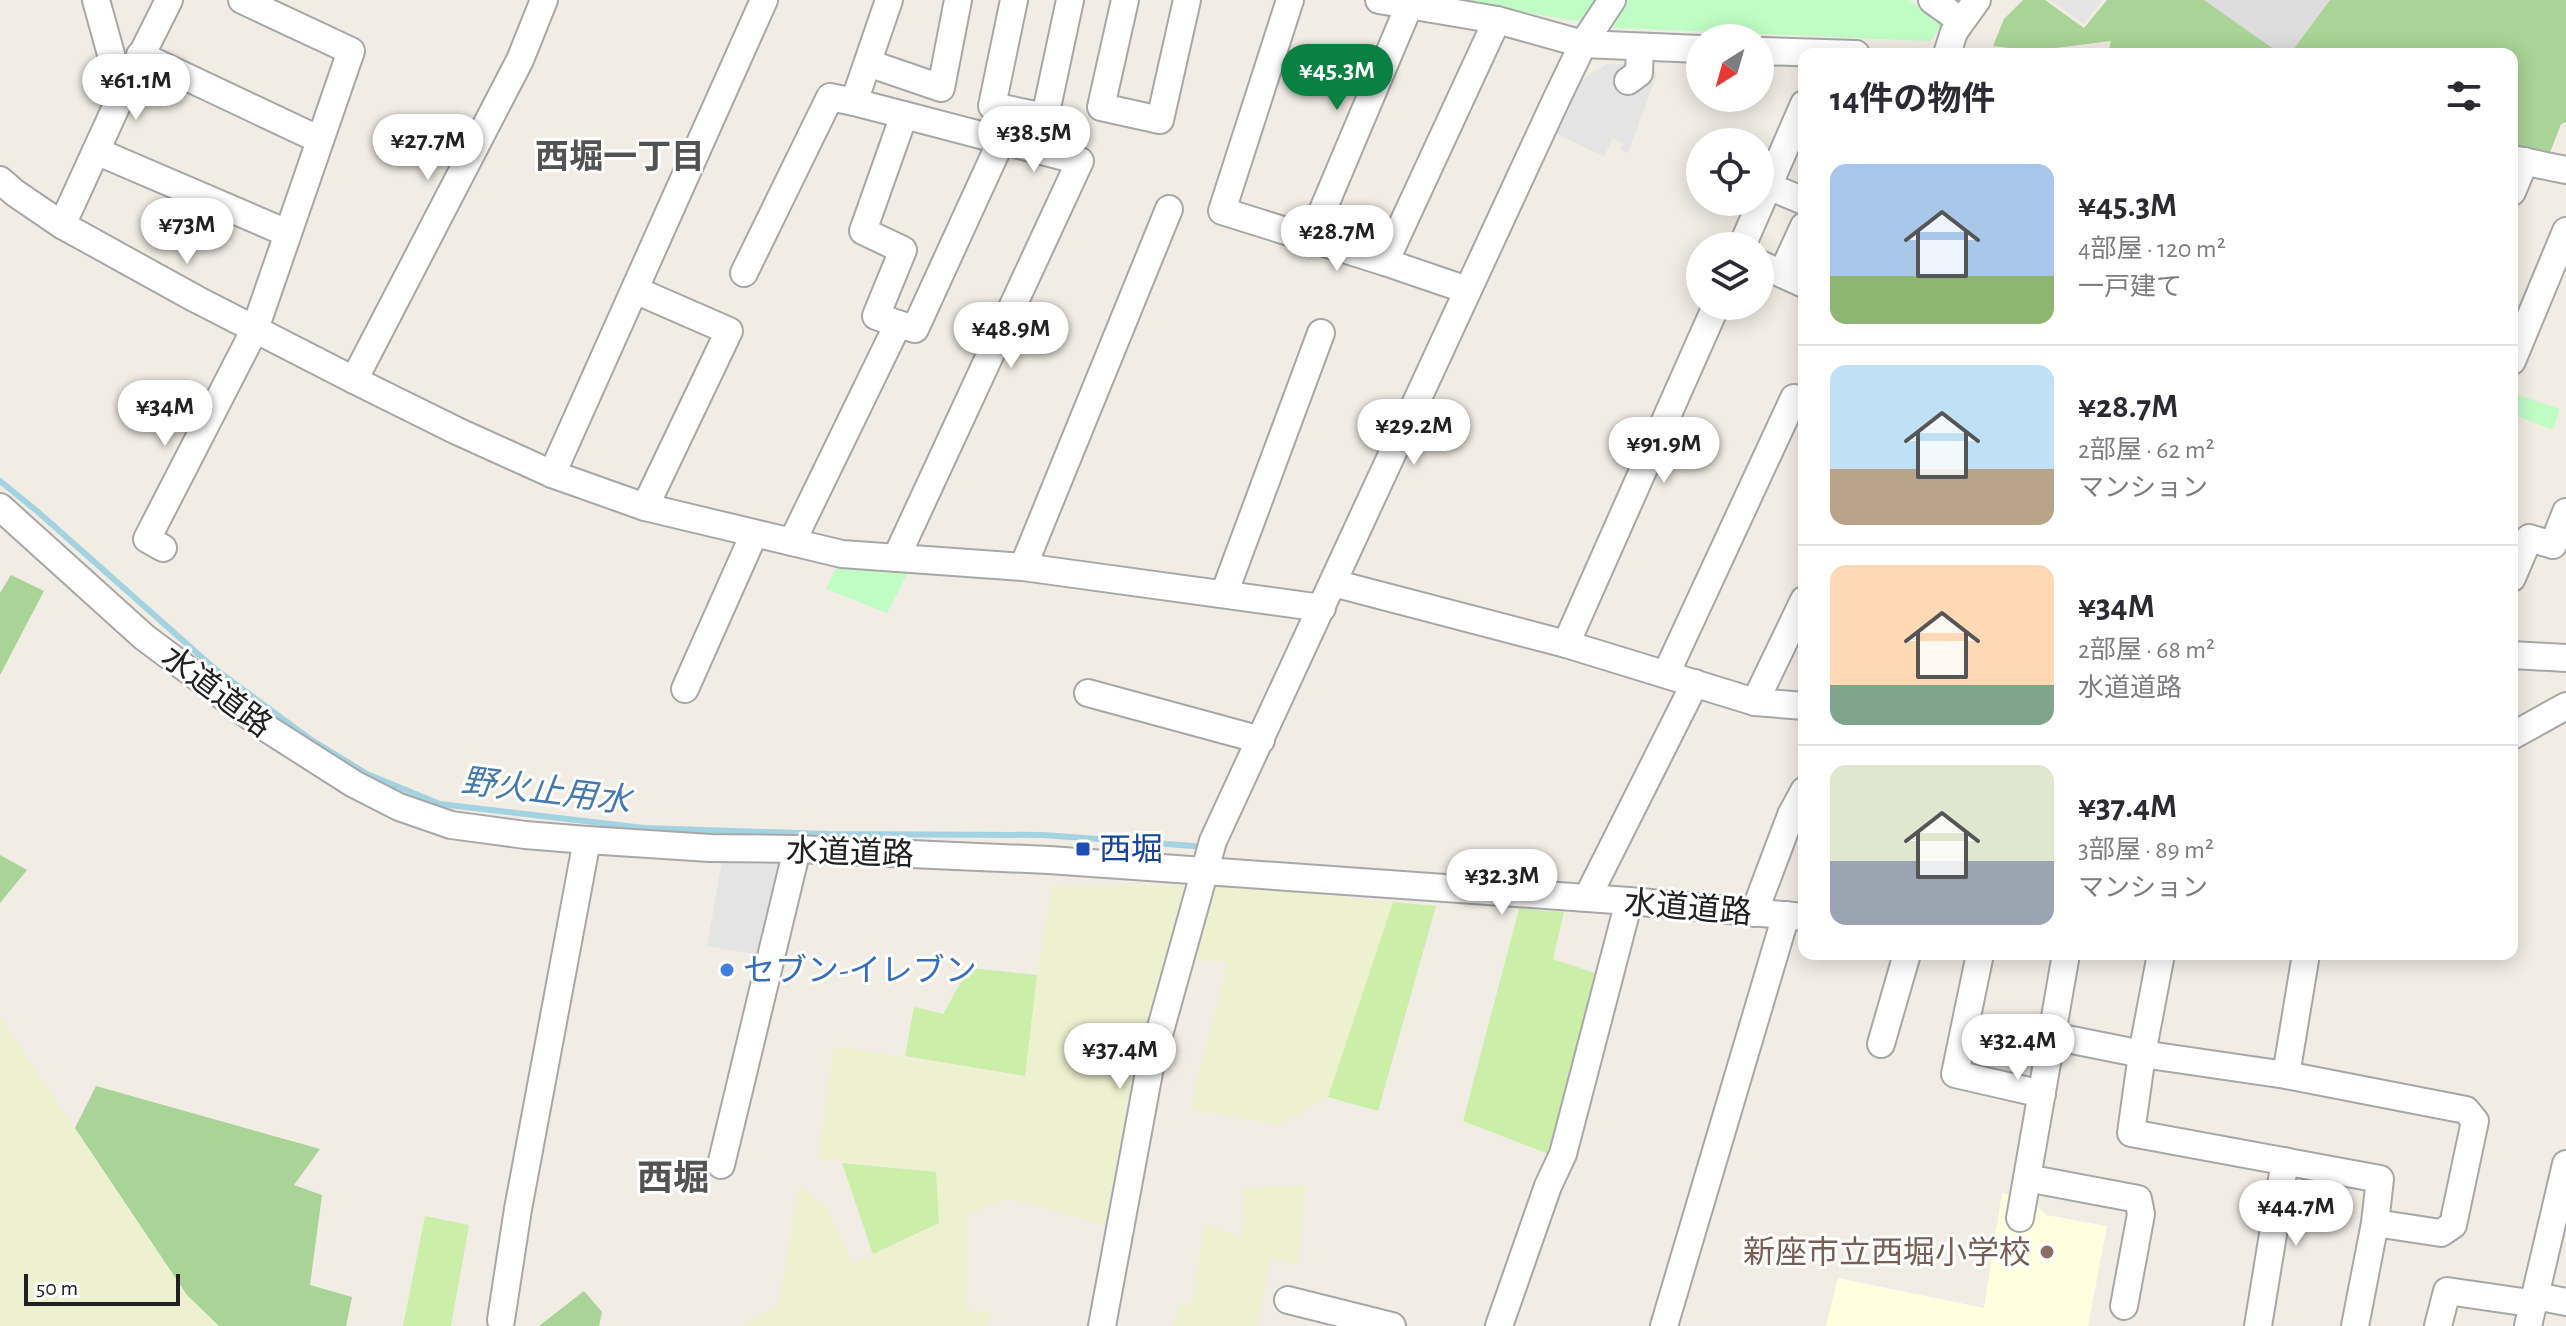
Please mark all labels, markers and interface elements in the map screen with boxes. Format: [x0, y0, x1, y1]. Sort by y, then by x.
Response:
north arrow [1686, 24, 1774, 112]
map controls [1686, 24, 1774, 320]
pin: ¥45.3M [1272, 44, 1402, 112]
pin: ¥61.1M [71, 54, 201, 122]
text: ¥45.3M [1299, 57, 1375, 83]
text: ¥61.1M [100, 67, 172, 93]
icon: filters [2442, 74, 2486, 118]
text: 14件の物件 [1830, 83, 1995, 117]
pin: ¥38.5M [969, 106, 1099, 174]
pin: ¥27.7M [363, 114, 493, 182]
text: ¥38.5M [996, 119, 1072, 145]
text: ¥27.7M [390, 127, 466, 153]
button: locate [1686, 128, 1774, 216]
district label: 西堀一丁目 [535, 139, 705, 175]
text: ¥45.3M [2078, 189, 2177, 223]
icon: home [1894, 196, 1990, 292]
pin: ¥73M [140, 198, 234, 266]
pin: ¥28.7M [1272, 205, 1402, 273]
text: ¥73M [159, 211, 215, 237]
text: ¥28.7M [1299, 218, 1375, 244]
button: layers [1686, 232, 1774, 320]
text: 4部屋 · 120 m² [2078, 236, 2226, 262]
text: 一戸建て [2078, 274, 2182, 300]
pin: ¥48.9M [946, 302, 1076, 370]
text: ¥48.9M [972, 315, 1050, 341]
pin: ¥34M [118, 380, 212, 448]
text: ¥28.7M [2078, 390, 2178, 424]
text: ¥34M [136, 393, 194, 419]
icon: home [1894, 397, 1990, 493]
pin: ¥29.2M [1349, 399, 1479, 467]
text: ¥29.2M [1375, 412, 1453, 438]
pin: ¥91.9M [1599, 417, 1729, 485]
text: ¥91.9M [1627, 430, 1701, 456]
text: 2部屋 · 62 m² [2078, 437, 2215, 463]
text: マンション [2078, 475, 2208, 501]
text: ¥34M [2078, 590, 2155, 624]
icon: home [1894, 597, 1990, 693]
text: 2部屋 · 68 m² [2078, 637, 2215, 663]
street label: 水道道路 [156, 639, 278, 743]
text: 水道道路 [2078, 675, 2182, 701]
water label: 野火止用水 [459, 763, 636, 820]
text: ¥37.4M [2078, 790, 2177, 824]
icon: home [1894, 797, 1990, 893]
street label: 水道道路 [785, 833, 915, 871]
place label: 西堀 [1099, 833, 1163, 866]
text: 3部屋 · 89 m² [2078, 837, 2214, 863]
marker: 西堀 [1074, 840, 1092, 858]
pin: ¥32.3M [1437, 849, 1567, 917]
text: ¥32.3M [1464, 862, 1540, 888]
text: マンション [2078, 875, 2208, 901]
street label: 水道道路 [1623, 884, 1753, 930]
place label: セブン-イレブン [743, 953, 977, 987]
marker: セブン-イレブン [718, 961, 736, 979]
pin: ¥32.4M [1953, 1014, 2083, 1082]
pin: ¥37.4M [1055, 1023, 1185, 1091]
text: ¥32.4M [1980, 1027, 2056, 1053]
text: ¥37.4M [1082, 1036, 1158, 1062]
district label: 西堀 [637, 1159, 709, 1197]
pin: ¥44.7M [2231, 1180, 2361, 1248]
text: ¥44.7M [2257, 1193, 2335, 1219]
place label: 新座市立西堀小学校 [1743, 1235, 2031, 1269]
marker: 新座市立西堀小学校 [2038, 1243, 2056, 1261]
scale bar [24, 1270, 180, 1306]
text: 50 m [36, 1277, 78, 1299]

